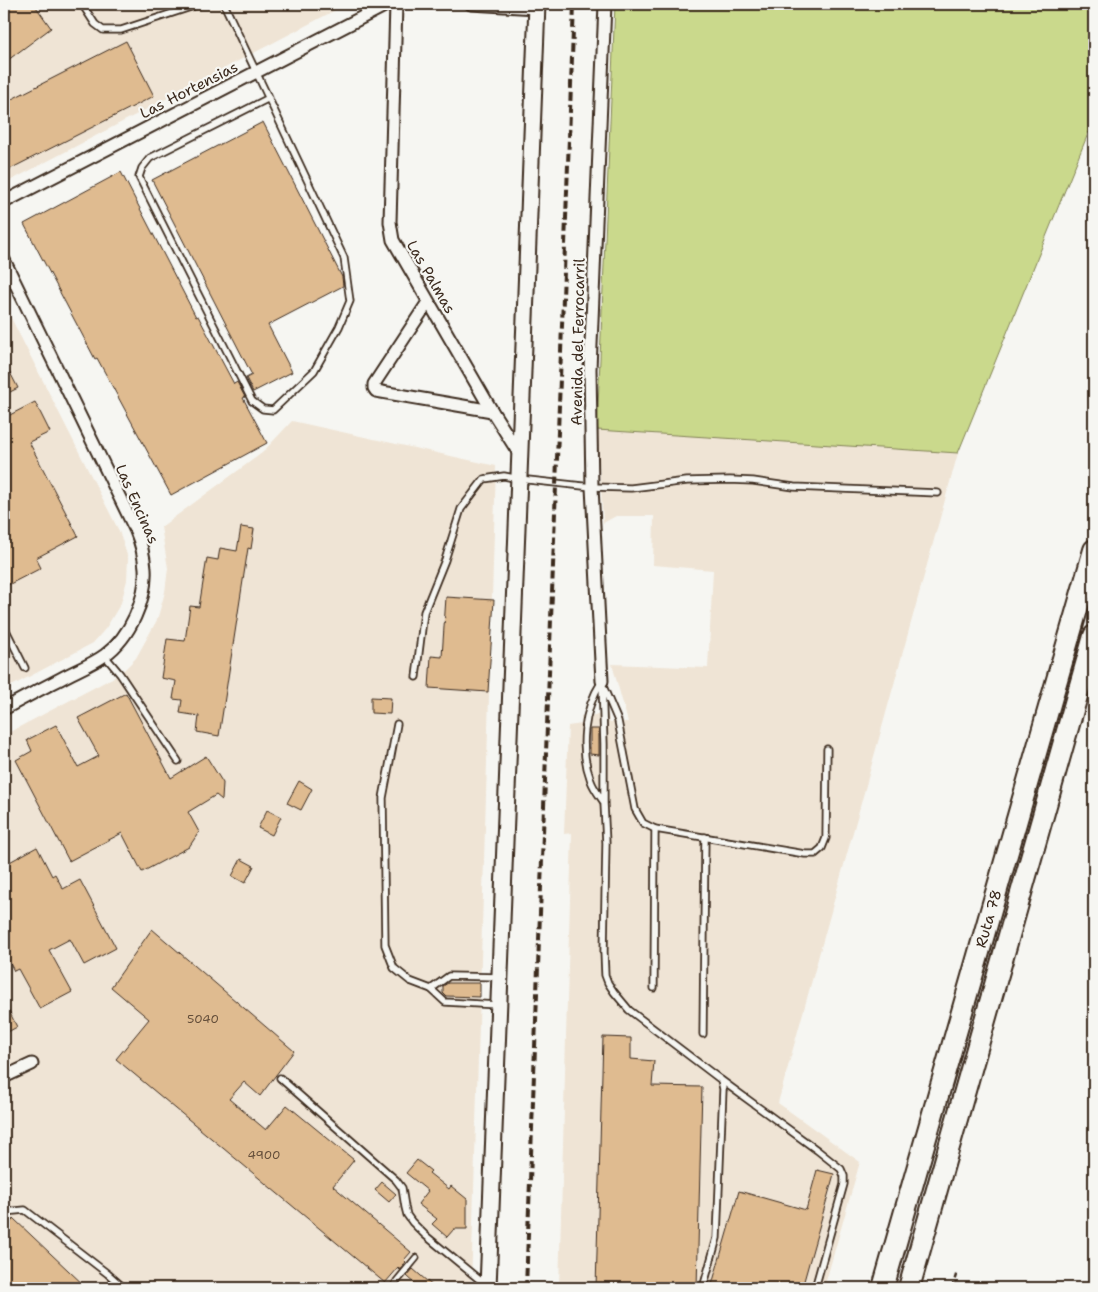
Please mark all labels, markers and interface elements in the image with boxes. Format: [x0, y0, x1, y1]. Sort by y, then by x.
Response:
street label: Las Hortensias [136, 57, 242, 123]
street label: Las Palmas [402, 237, 460, 317]
street label: Avenida del Ferrocarril [567, 258, 589, 426]
street label: Las Encinas [111, 461, 163, 547]
street label: Ruta 78 [971, 887, 1006, 950]
house number: 5040 [187, 1011, 219, 1027]
house number: 4900 [248, 1147, 280, 1163]

